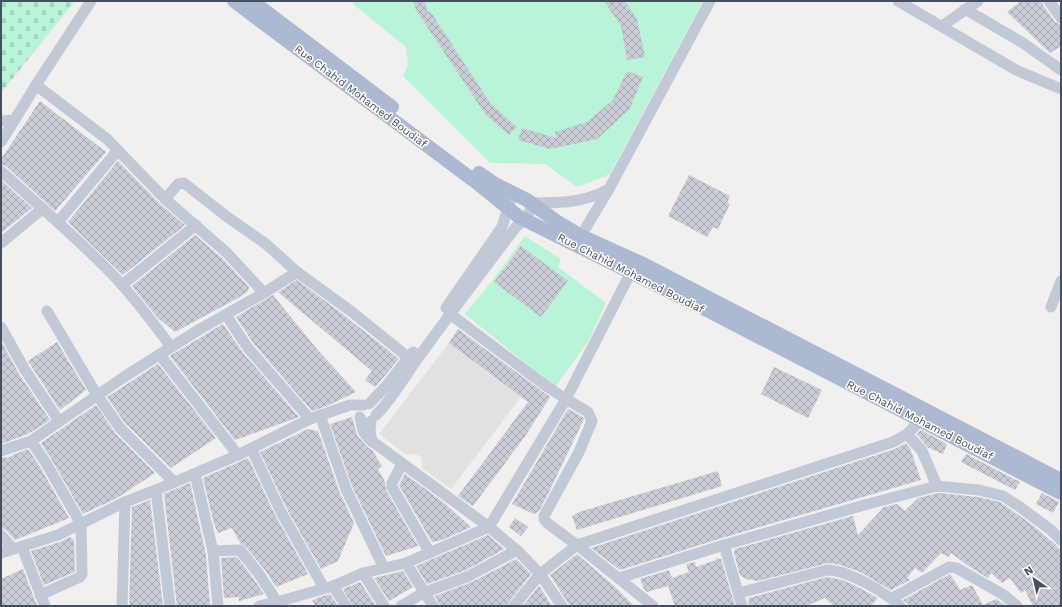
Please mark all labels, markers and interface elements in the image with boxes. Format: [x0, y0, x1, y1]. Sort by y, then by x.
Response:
street label: Rue Chahid Mohamed Boudiaf [292, 42, 430, 151]
street label: Rue Chahid Mohamed Boudiaf [555, 231, 707, 316]
street label: Rue Chahid Mohamed Boudiaf [844, 378, 996, 463]
north arrow [1014, 559, 1054, 599]
text: N [1022, 563, 1036, 579]

